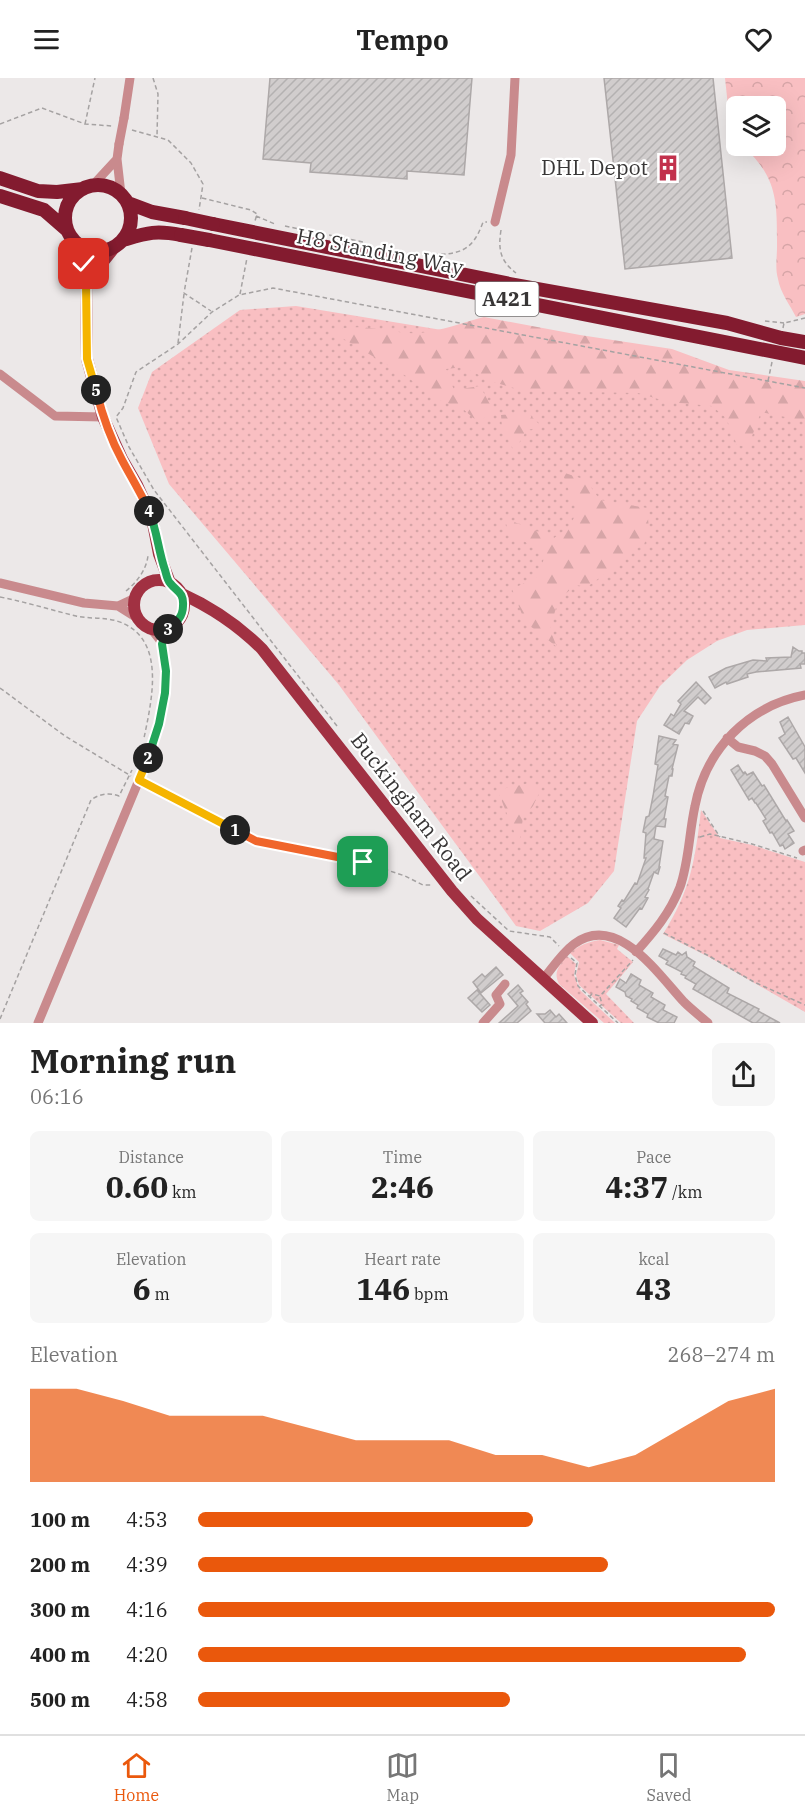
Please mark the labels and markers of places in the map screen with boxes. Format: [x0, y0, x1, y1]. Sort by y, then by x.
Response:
place label: DHL Depot [541, 153, 648, 181]
building icon: DHL Depot [653, 153, 683, 183]
pin [58, 238, 109, 289]
pin: 5 [81, 375, 111, 405]
pin: 4 [134, 496, 164, 526]
pin: 3 [153, 614, 183, 644]
pin: 2 [133, 743, 163, 773]
pin: 1 [220, 815, 250, 845]
pin [337, 836, 388, 887]

